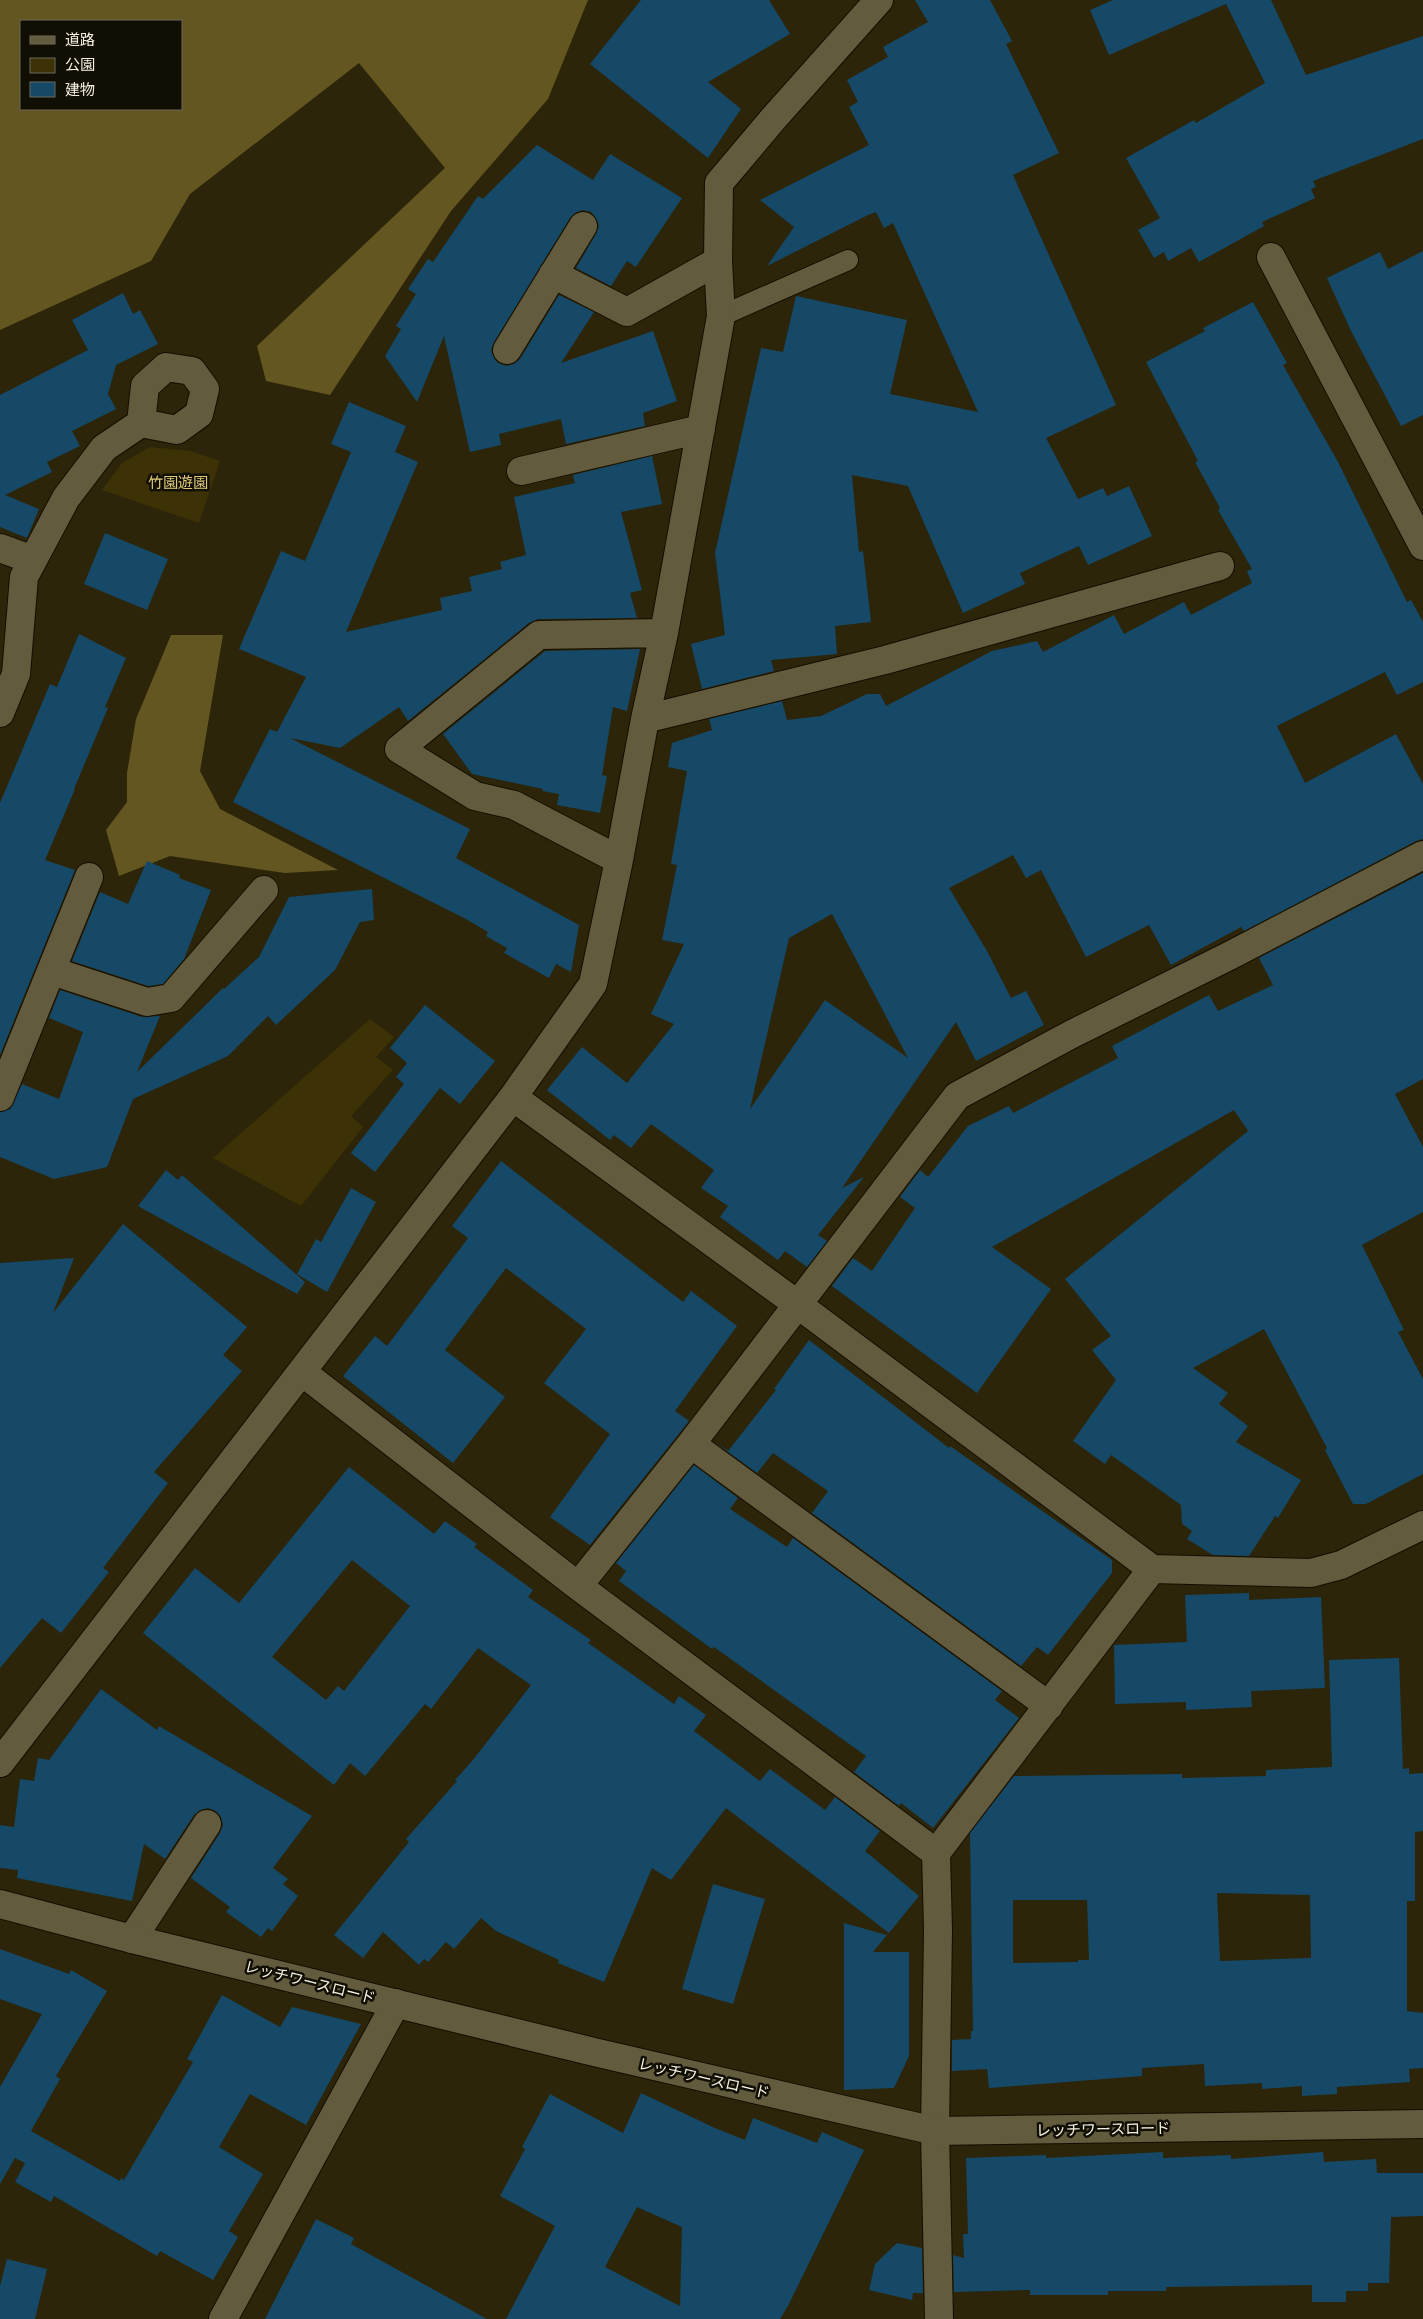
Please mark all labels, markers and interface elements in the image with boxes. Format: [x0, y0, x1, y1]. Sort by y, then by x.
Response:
legend [20, 20, 182, 110]
text: 道路 [65, 30, 95, 49]
text: 公園 [65, 55, 95, 74]
text: 建物 [65, 80, 95, 99]
park label: 竹園遊園 [148, 473, 208, 492]
street label: レッチワースロード [243, 1957, 377, 2007]
street label: レッチワースロード [636, 2054, 772, 2102]
street label: レッチワースロード [1036, 2118, 1170, 2140]

